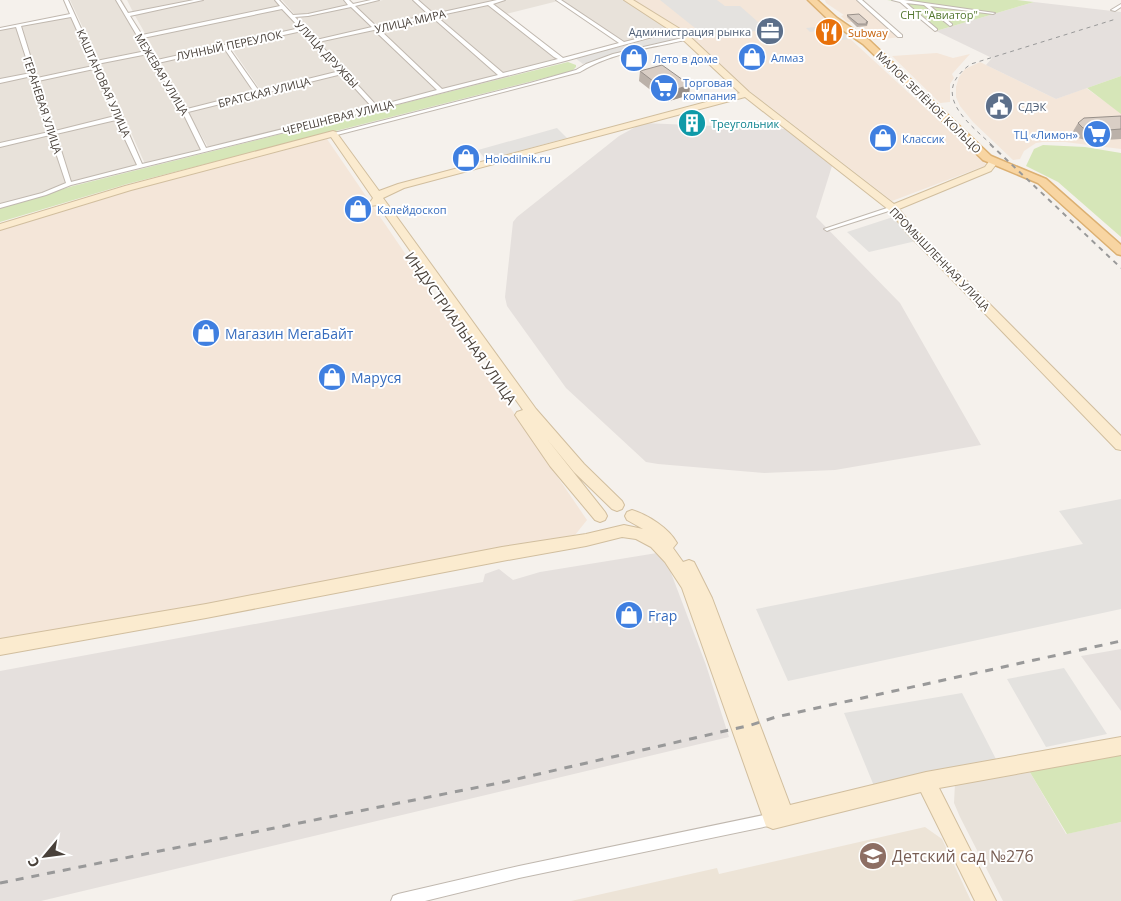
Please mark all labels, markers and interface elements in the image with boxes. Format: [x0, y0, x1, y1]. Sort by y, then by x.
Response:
street label: УЛИЦА МИРА [373, 6, 447, 36]
park label: СНТ "Авиатор" [900, 7, 978, 22]
office icon: Администрация рынка [755, 16, 785, 46]
street label: УЛИЦА ДРУЖБЫ [292, 17, 362, 91]
restaurant icon: Subway [814, 17, 844, 47]
place label: Администрация рынка [629, 24, 751, 39]
place label: Subway [848, 25, 888, 40]
street label: ЛУННЫЙ ПЕРЕУЛОК [175, 26, 284, 64]
street label: КАШТАНОВАЯ УЛИЦА [73, 27, 135, 139]
street label: МЕЖЕВАЯ УЛИЦА [132, 30, 192, 118]
shop icon: Алмаз [737, 42, 767, 72]
shop icon: Лето в доме [619, 43, 649, 73]
street label: МАЛОЕ ЗЕЛЁНОЕ КОЛЬЦО [873, 48, 985, 156]
place label: Алмаз [771, 50, 804, 65]
place label: Лето в доме [653, 51, 718, 66]
street label: ГЕРАНЕВАЯ УЛИЦА [20, 54, 66, 156]
street label: БРАТСКАЯ УЛИЦА [216, 73, 312, 111]
supermarket icon: Торговая компания [649, 73, 679, 103]
place label: Торговая компания [683, 75, 736, 103]
public building icon: СДЭК [984, 91, 1014, 121]
street label: ЧЕРЕШНЕВАЯ УЛИЦА [281, 96, 395, 138]
place label: СДЭК [1018, 99, 1046, 114]
building icon: Треугольник [677, 108, 707, 138]
place label: Треугольник [711, 116, 780, 131]
supermarket icon: ТЦ «Лимон» [1082, 119, 1112, 149]
shop icon: Классик [868, 123, 898, 153]
place label: ТЦ «Лимон» [1014, 127, 1079, 142]
place label: Классик [902, 131, 945, 146]
shop icon: Holodilnik.ru [451, 143, 481, 173]
place label: Holodilnik.ru [485, 151, 551, 166]
shop icon: Калейдоскоп [343, 194, 373, 224]
place label: Калейдоскоп [377, 202, 447, 217]
street label: ПРОМЫШЛЕННАЯ УЛИЦА [886, 204, 994, 314]
street label: ИНДУСТРИАЛЬНАЯ УЛИЦА [401, 248, 521, 408]
shop icon: Магазин МегаБайт [191, 318, 221, 348]
place label: Магазин МегаБайт [225, 324, 354, 343]
shop icon: Маруся [317, 362, 347, 392]
place label: Маруся [351, 368, 401, 387]
shop icon: Frap [614, 600, 644, 630]
place label: Frap [648, 606, 677, 625]
north arrow [20, 831, 70, 881]
school or university icon: Детский сад №276 [858, 841, 888, 871]
place label: Детский сад №276 [892, 845, 1034, 867]
text: С [23, 854, 44, 871]

